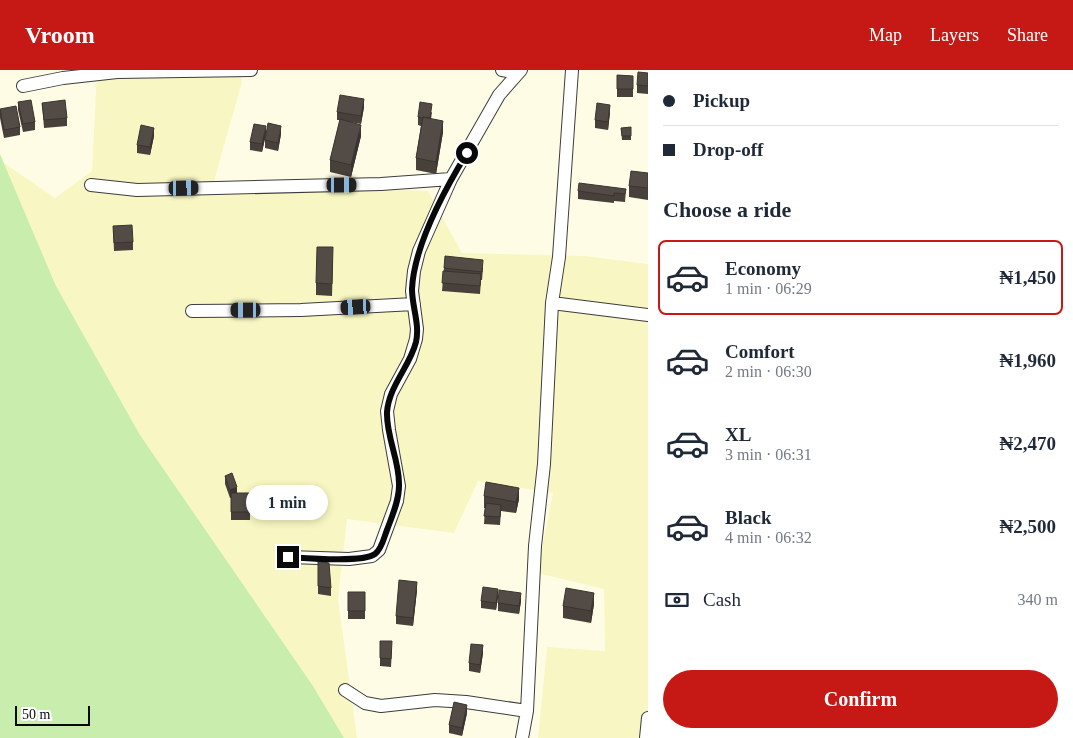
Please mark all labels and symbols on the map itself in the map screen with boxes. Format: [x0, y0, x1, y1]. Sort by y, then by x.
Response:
route start [456, 142, 478, 164]
car [327, 178, 357, 193]
car [168, 180, 199, 196]
car [340, 299, 371, 315]
car [231, 303, 261, 318]
callout: 1 min [247, 484, 329, 520]
route end [277, 546, 299, 568]
scale bar [15, 703, 90, 726]

